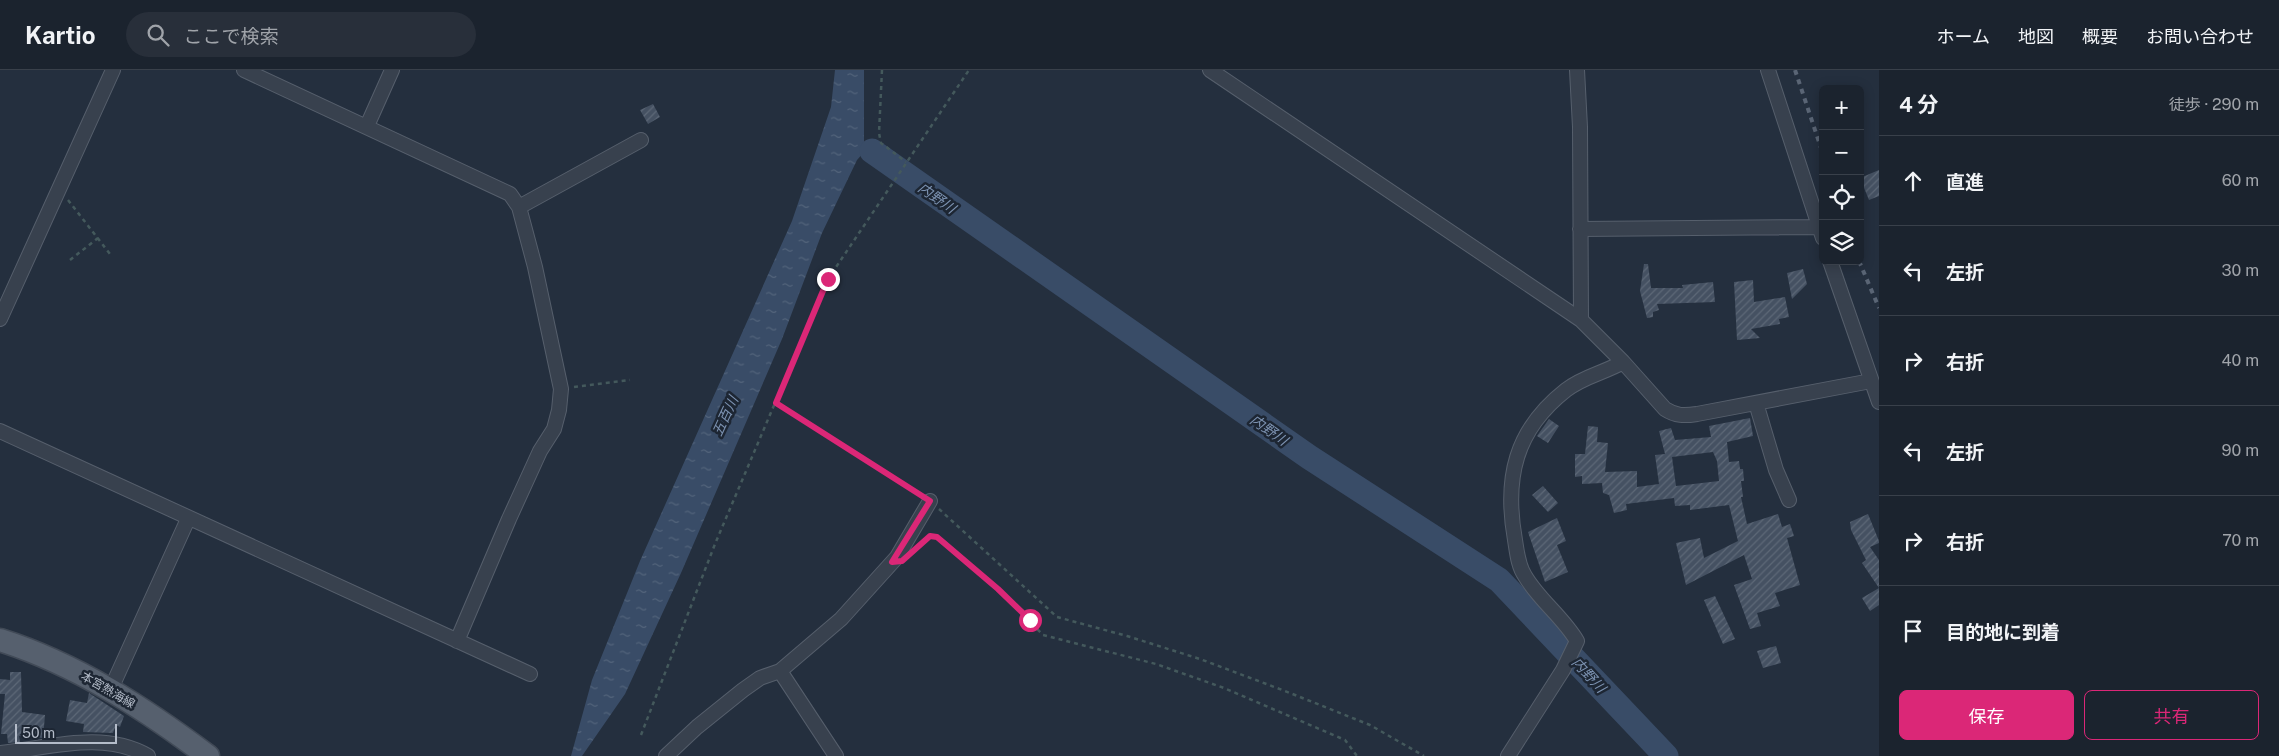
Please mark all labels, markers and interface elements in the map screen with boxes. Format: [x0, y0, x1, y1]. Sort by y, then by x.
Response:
search box [126, 12, 476, 57]
text: Kartio [25, 21, 96, 49]
icon: search [144, 21, 172, 49]
text: ここで検索 [184, 25, 279, 47]
text: ホーム [1937, 26, 1990, 47]
text: 地図 [2018, 26, 2054, 47]
text: 概要 [2082, 26, 2118, 47]
text: お問い合わせ [2146, 26, 2254, 47]
map controls [1819, 85, 1864, 265]
button: + [1819, 85, 1864, 130]
text: 4 分 [1899, 92, 1939, 117]
text: 徒歩 · 290 m [2169, 95, 2259, 114]
button: − [1819, 130, 1864, 175]
icon: ahead [1899, 167, 1927, 195]
text: 直進 [1946, 171, 1984, 193]
text: 60 m [2222, 171, 2259, 190]
button: locate [1819, 175, 1864, 220]
water label: 内野川 [915, 179, 960, 218]
button: layers [1819, 220, 1864, 265]
icon: left [1899, 257, 1927, 285]
text: 左折 [1946, 261, 1984, 283]
text: 30 m [2222, 261, 2259, 280]
route end [817, 268, 840, 291]
icon: right [1899, 347, 1927, 375]
text: 右折 [1946, 351, 1984, 373]
text: 40 m [2221, 351, 2259, 370]
water label: 五百川 [709, 392, 742, 438]
water label: 内野川 [1247, 411, 1292, 450]
icon: left [1899, 437, 1927, 465]
text: 左折 [1946, 441, 1984, 463]
text: 90 m [2222, 441, 2259, 460]
icon: right [1899, 527, 1927, 555]
text: 右折 [1946, 531, 1984, 553]
text: 70 m [2222, 531, 2259, 550]
route start [1019, 609, 1042, 632]
icon: arrive [1899, 617, 1927, 645]
text: 目的地に到着 [1946, 621, 2060, 643]
water label: 内野川 [1569, 654, 1611, 697]
street label: 本宮熱海線 [79, 669, 137, 711]
button: 保存 [1899, 690, 2074, 740]
button: 共有 [2084, 690, 2259, 740]
scale bar [15, 721, 118, 744]
text: 50 m [22, 725, 55, 741]

